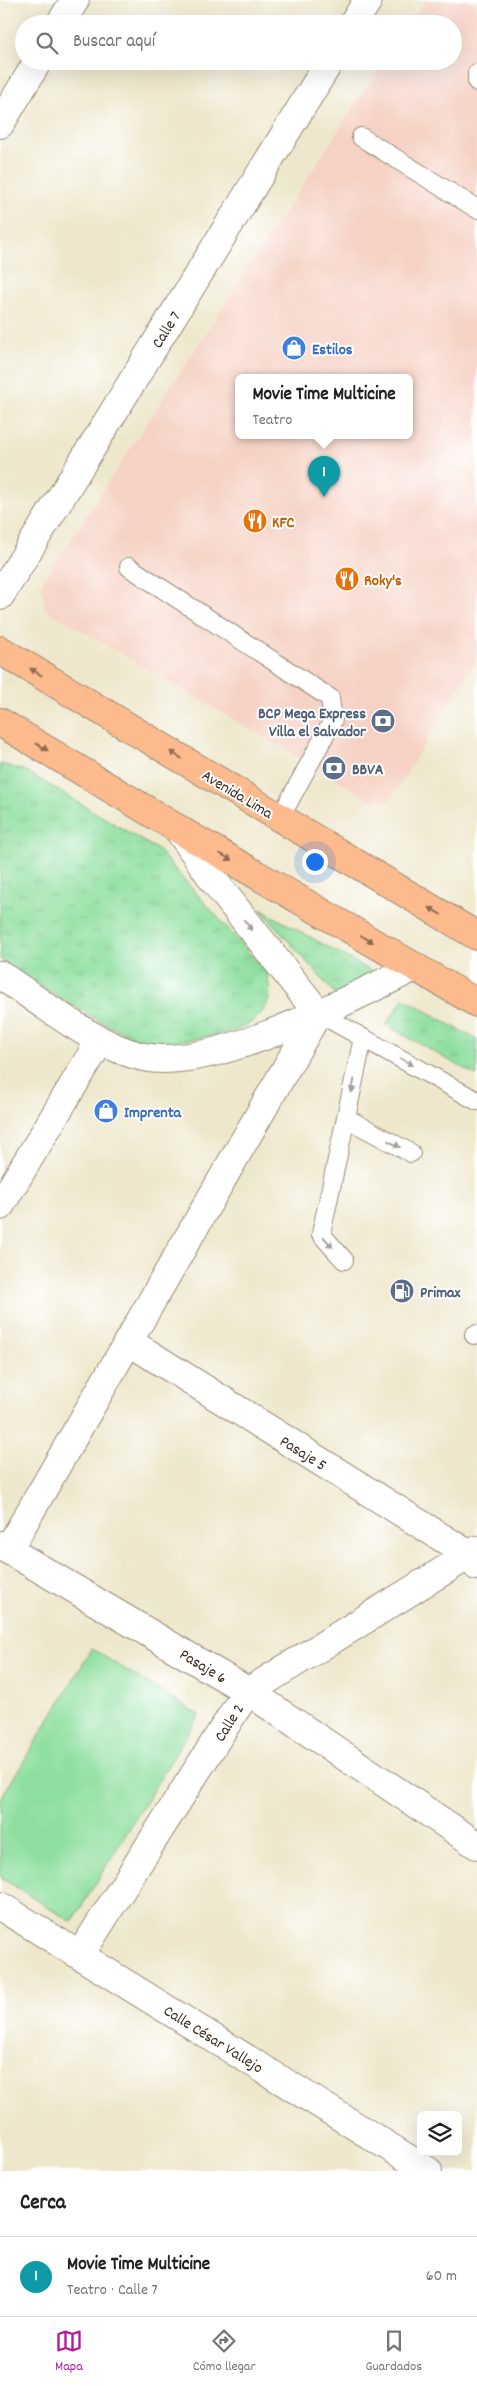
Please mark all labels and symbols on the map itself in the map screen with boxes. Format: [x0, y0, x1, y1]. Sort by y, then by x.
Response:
street label: Calle 7 [147, 307, 187, 353]
shop icon: Estilos [281, 335, 307, 361]
place label: Estilos [312, 339, 353, 362]
pin: 1 [308, 456, 340, 497]
restaurant icon: KFC [242, 508, 268, 534]
place label: KFC [272, 512, 295, 535]
restaurant icon: Roky's [334, 566, 360, 592]
place label: Roky's [364, 570, 402, 593]
one-way arrow [29, 668, 44, 676]
place label: BCP Mega Express Villa el Salvador [258, 703, 367, 744]
bank icon: BCP Mega Express Villa el Salvador [370, 708, 396, 734]
one-way arrow [35, 742, 48, 751]
one-way arrow [169, 751, 182, 760]
bank icon: BBVA [321, 755, 347, 781]
place label: BBVA [352, 759, 384, 782]
street label: Avenida Lima [197, 765, 277, 826]
your location [302, 849, 328, 875]
one-way arrow [219, 853, 234, 861]
one-way arrow [429, 906, 442, 915]
one-way arrow [243, 918, 254, 931]
one-way arrow [359, 935, 374, 943]
one-way arrow [400, 1058, 414, 1066]
one-way arrow [349, 1078, 357, 1093]
shop icon: Imprenta [93, 1098, 119, 1124]
place label: Imprenta [124, 1102, 183, 1125]
one-way arrow [386, 1140, 401, 1148]
one-way arrow [323, 1236, 334, 1249]
fuel station icon: Primax [389, 1278, 415, 1304]
place label: Primax [420, 1282, 461, 1305]
street label: Pasaje 5 [275, 1431, 331, 1477]
street label: Pasaje 6 [175, 1644, 231, 1690]
street label: Calle 2 [210, 1700, 251, 1747]
street label: Calle César Vallejo [158, 2000, 267, 2080]

